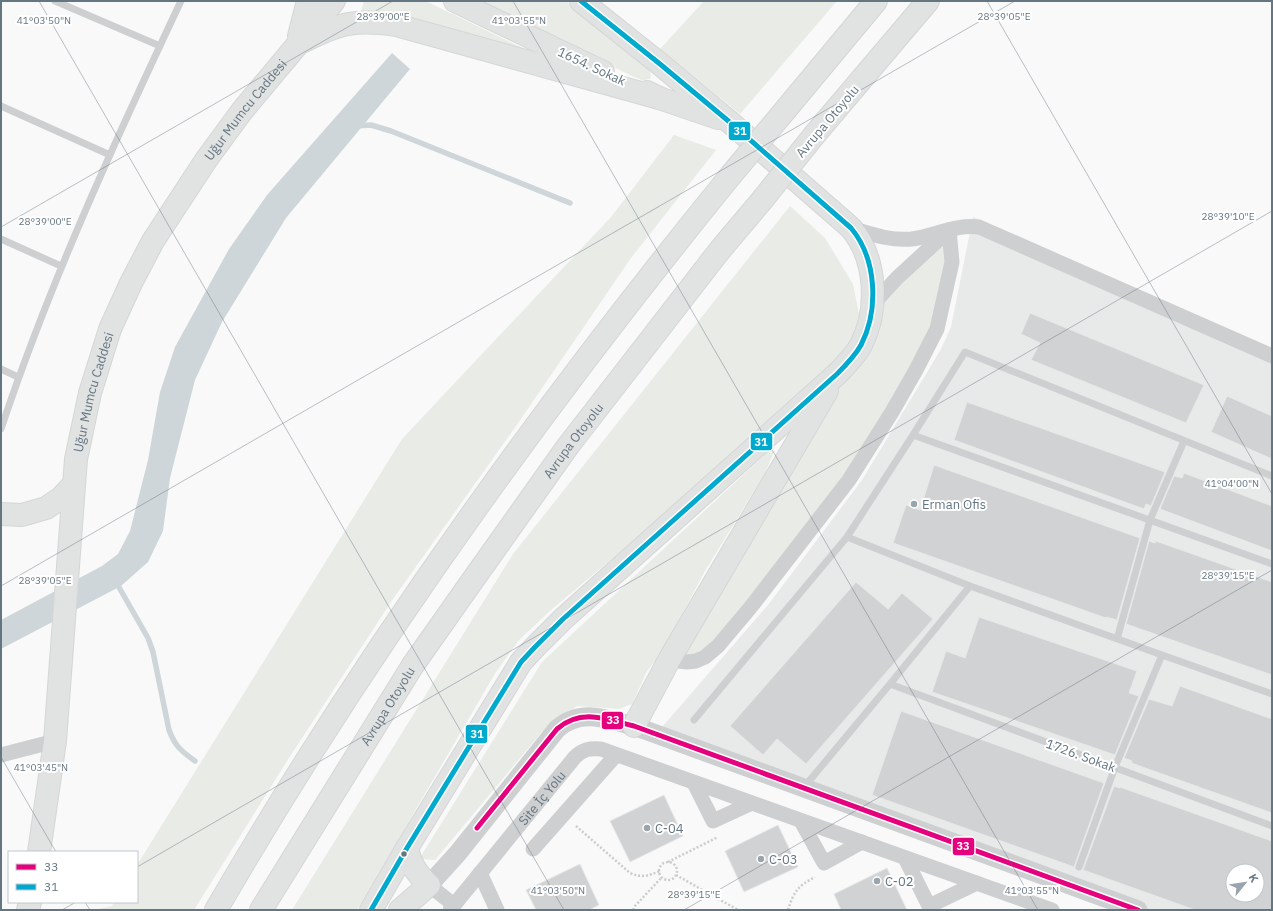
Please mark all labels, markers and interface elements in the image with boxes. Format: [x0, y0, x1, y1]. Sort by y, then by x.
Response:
text: 28°39'00"E [356, 10, 410, 23]
text: 28°39'05"E [977, 10, 1031, 23]
text: 41°03'50"N [17, 14, 71, 27]
text: 41°03'55"N [492, 14, 546, 27]
street label: 1654. Sokak [555, 43, 629, 90]
street label: Uğur Mumcu Caddesi [201, 56, 291, 164]
street label: Avrupa Otoyolu [792, 81, 863, 161]
line badge: 31 [728, 121, 751, 141]
text: 31 [733, 124, 747, 138]
text: 28°39'10"E [1201, 210, 1255, 223]
text: 28°39'00"E [18, 215, 72, 228]
street label: Uğur Mumcu Caddesi [70, 330, 118, 454]
street label: Avrupa Otoyolu [540, 400, 607, 482]
line badge: 31 [750, 432, 773, 451]
text: 31 [754, 435, 768, 449]
text: 41°04'00"N [1205, 477, 1259, 490]
place label: Erman Ofis [922, 496, 986, 513]
marker: Erman Ofis [909, 499, 919, 509]
text: 28°39'15"E [1201, 569, 1255, 582]
text: 28°39'05"E [18, 574, 72, 587]
street label: Avrupa Otoyolu [357, 664, 419, 749]
line badge: 33 [601, 711, 624, 730]
text: 33 [606, 713, 620, 727]
line badge: 31 [465, 724, 488, 744]
text: 31 [470, 727, 484, 741]
street label: 1726. Sokak [1044, 735, 1118, 776]
text: 41°03'45"N [14, 761, 68, 774]
street label: Site İç Yolu [515, 767, 569, 829]
place label: C-04 [655, 820, 684, 837]
marker: C-04 [642, 823, 652, 833]
line badge: 33 [952, 837, 975, 856]
text: 33 [956, 839, 970, 853]
unlabelled marker [399, 849, 409, 859]
legend [8, 851, 138, 903]
place label: C-03 [769, 851, 798, 868]
marker: C-03 [756, 854, 766, 864]
text: 33 [44, 859, 58, 874]
north arrow [1225, 863, 1265, 903]
text: K [1246, 871, 1262, 885]
place label: C-02 [885, 873, 914, 890]
marker: C-02 [872, 876, 882, 886]
text: 31 [44, 879, 58, 894]
text: 41°03'50"N [531, 884, 585, 897]
text: 41°03'55"N [1005, 884, 1059, 897]
text: 28°39'15"E [667, 888, 721, 901]

